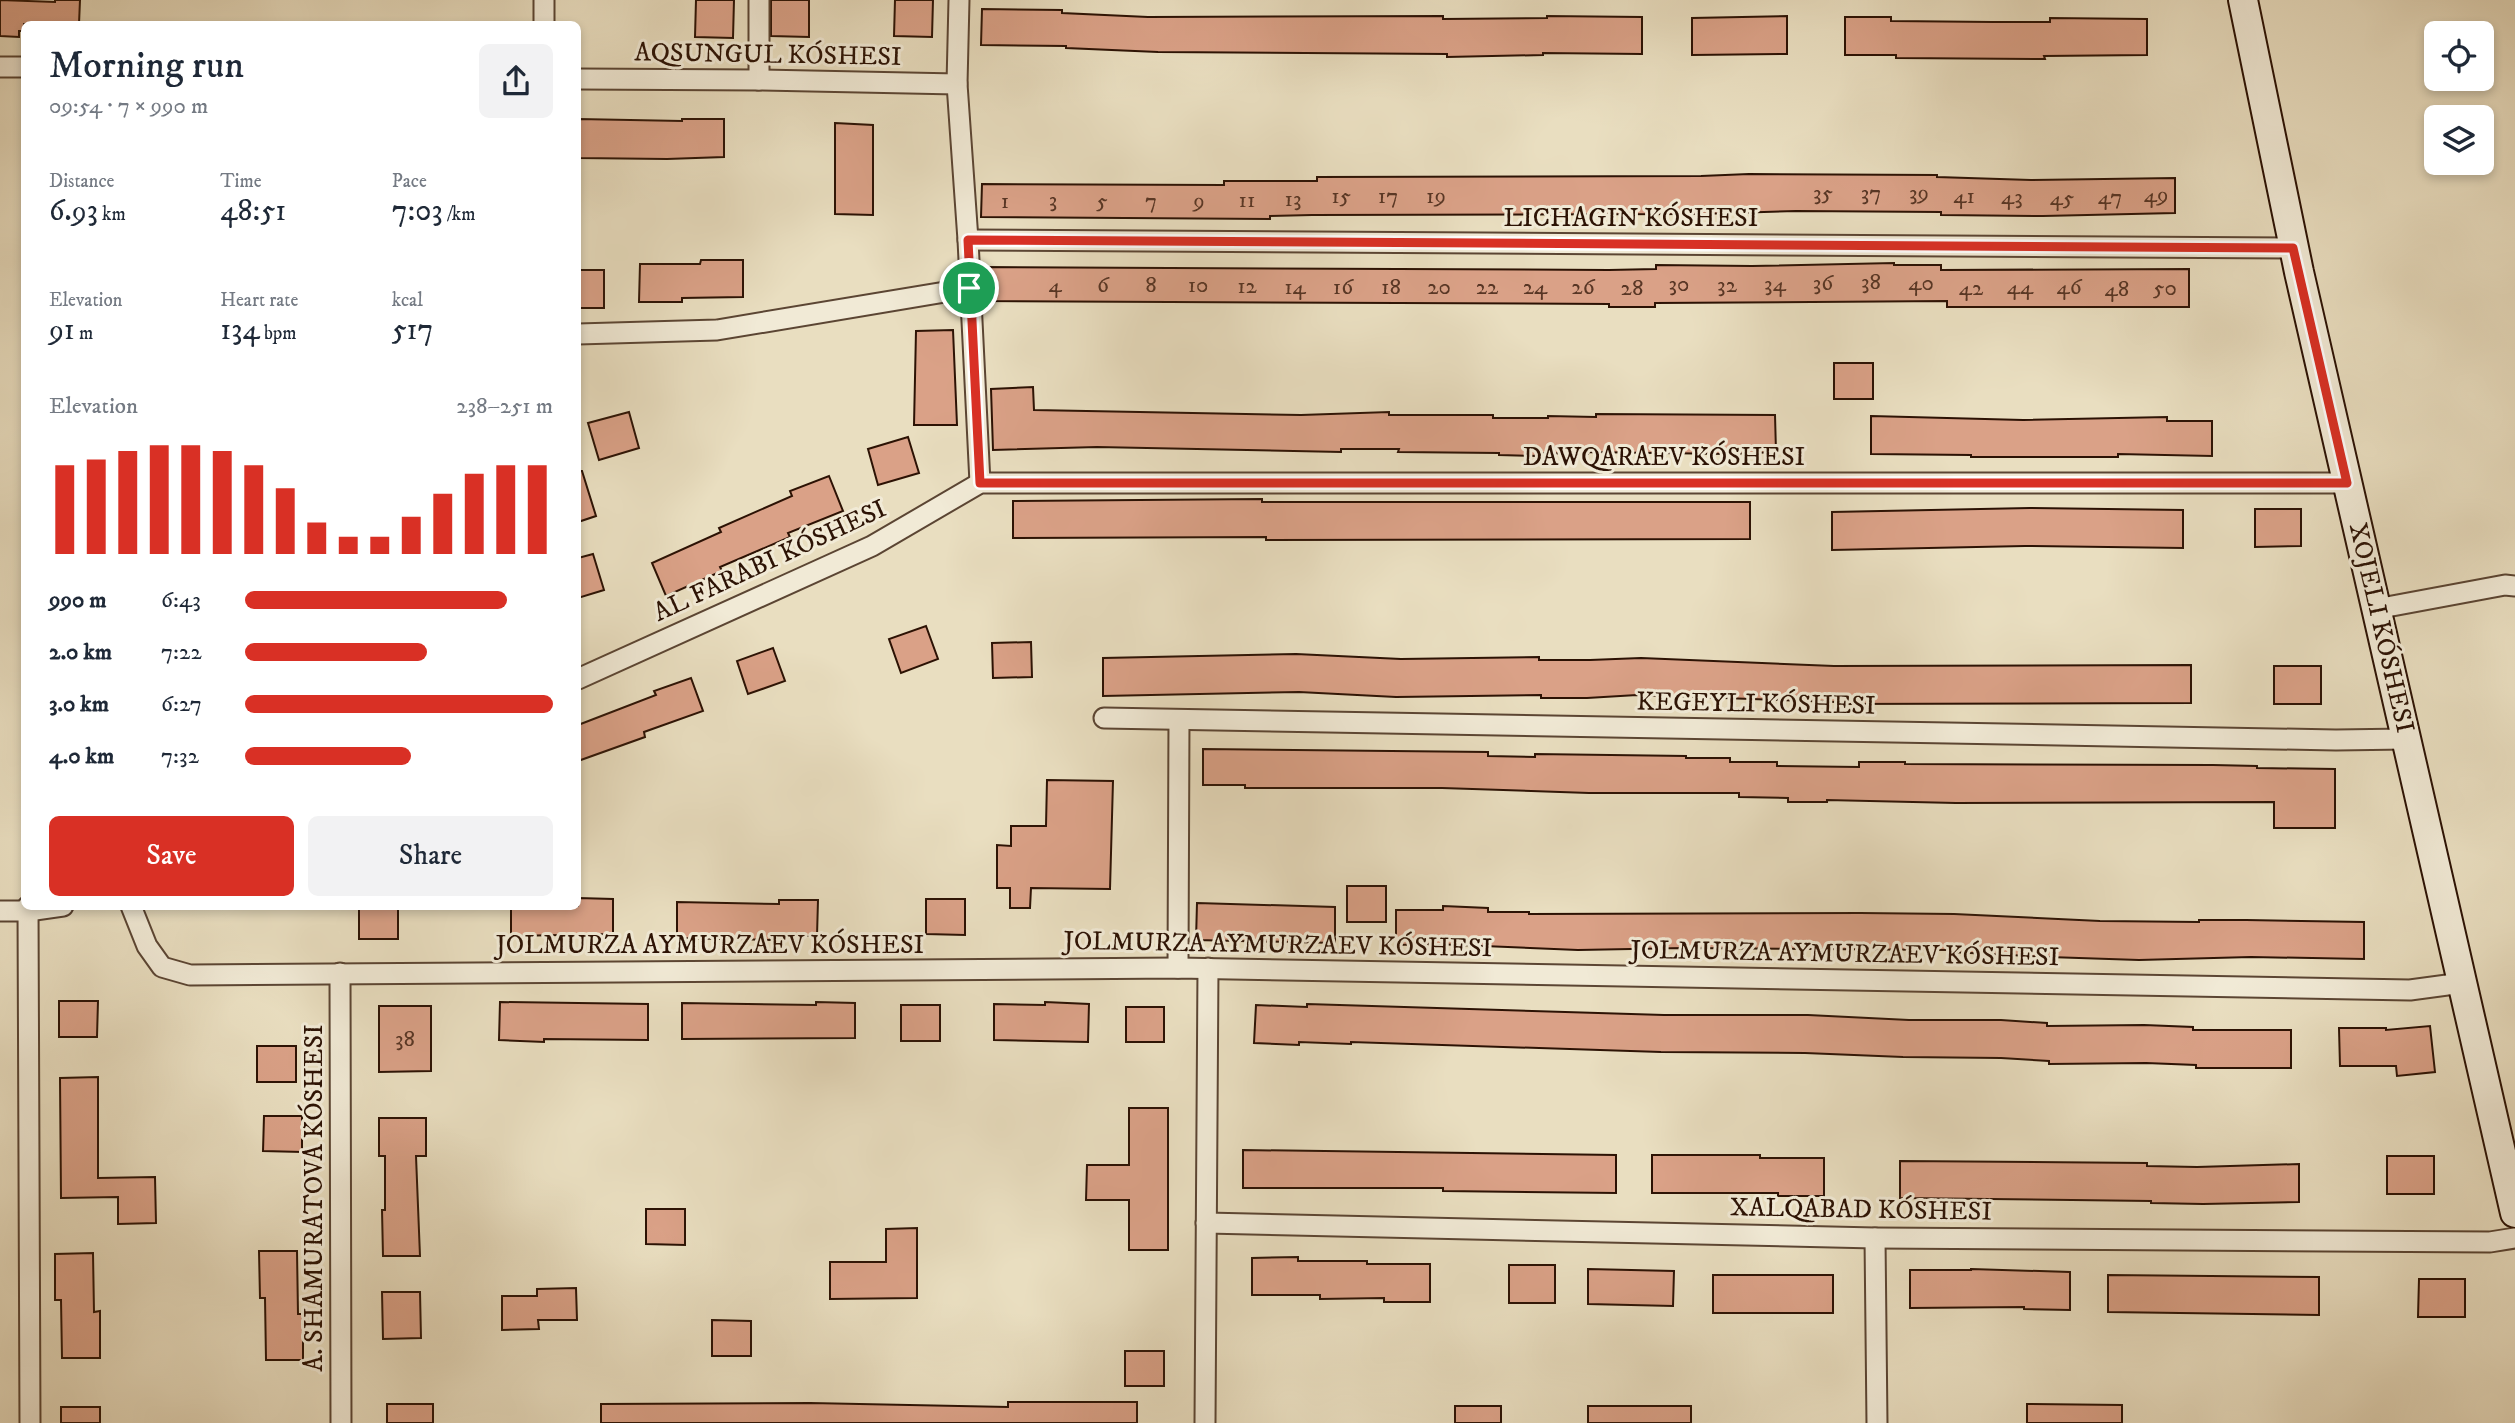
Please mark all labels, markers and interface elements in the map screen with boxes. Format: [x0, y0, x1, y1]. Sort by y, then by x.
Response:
map controls [2424, 21, 2494, 175]
button: locate [2424, 21, 2494, 91]
street label: AQSUNGUL KÓSHESI [634, 35, 902, 74]
text: Morning run [49, 42, 244, 90]
button: share [479, 44, 553, 118]
text: 09:54 · 7 × 990 m [49, 92, 208, 121]
button: layers [2424, 105, 2494, 175]
text: Distance [49, 170, 114, 193]
text: Time [220, 170, 262, 193]
text: Pace [392, 170, 427, 193]
house number: 35 [1813, 179, 1833, 208]
house number: 37 [1861, 179, 1881, 208]
house number: 39 [1909, 179, 1929, 208]
house number: 49 [2144, 181, 2168, 210]
house number: 15 [1331, 182, 1351, 211]
house number: 17 [1378, 182, 1398, 211]
house number: 19 [1426, 182, 1446, 211]
house number: 41 [1953, 182, 1975, 211]
house number: 43 [2001, 183, 2023, 212]
house number: 47 [2098, 183, 2122, 212]
house number: 45 [2050, 184, 2074, 213]
house number: 13 [1284, 185, 1302, 214]
house number: 3 [1049, 186, 1057, 215]
house number: 11 [1239, 186, 1255, 215]
house number: 1 [1001, 187, 1009, 216]
house number: 5 [1096, 187, 1108, 216]
house number: 7 [1145, 187, 1157, 216]
house number: 9 [1192, 187, 1205, 216]
text: 6.93 [49, 193, 98, 230]
text: 48:51 [220, 193, 286, 230]
text: 7:03 [392, 193, 443, 230]
street label: LICHAGIN KÓSHESI [1504, 201, 1758, 235]
text: km [98, 203, 126, 226]
text: /km [443, 203, 476, 226]
pin [939, 258, 999, 318]
house number: 38 [1861, 268, 1881, 297]
icon: arrive [950, 269, 988, 307]
house number: 36 [1813, 269, 1834, 298]
house number: 40 [1908, 269, 1934, 298]
house number: 30 [1669, 270, 1689, 299]
house number: 34 [1764, 270, 1787, 299]
house number: 4 [1048, 271, 1062, 300]
house number: 6 [1097, 271, 1110, 300]
house number: 8 [1145, 271, 1157, 300]
house number: 10 [1188, 271, 1208, 300]
house number: 32 [1717, 271, 1738, 300]
house number: 12 [1237, 272, 1258, 301]
house number: 14 [1284, 273, 1307, 302]
house number: 16 [1333, 273, 1354, 302]
house number: 18 [1381, 273, 1401, 302]
house number: 20 [1427, 273, 1451, 302]
house number: 22 [1476, 273, 1499, 302]
house number: 24 [1523, 273, 1548, 302]
house number: 26 [1571, 273, 1596, 302]
house number: 44 [2007, 273, 2034, 302]
house number: 46 [2056, 273, 2083, 302]
house number: 28 [1621, 274, 1643, 303]
house number: 42 [1959, 274, 1984, 303]
house number: 50 [2153, 274, 2177, 303]
house number: 48 [2105, 275, 2129, 304]
text: Elevation [49, 289, 123, 312]
text: Heart rate [220, 289, 298, 312]
text: kcal [392, 289, 423, 312]
text: 91 [49, 312, 75, 349]
text: 134 [220, 312, 260, 349]
text: 517 [392, 312, 433, 349]
text: m [75, 322, 93, 345]
text: bpm [260, 322, 297, 345]
text: Elevation [49, 392, 138, 421]
text: 238–251 m [456, 392, 553, 421]
street label: DAWQARAEV KÓSHESI [1523, 440, 1805, 474]
street label: AL FARABI KÓSHESI [648, 492, 892, 630]
street label: XOJELI KÓSHESI [2341, 519, 2422, 736]
text: 990 m [49, 586, 107, 615]
text: 6:43 [161, 586, 201, 615]
text: 2.0 km [49, 638, 112, 667]
text: 7:22 [161, 638, 202, 667]
street label: KEGEYLI KÓSHESI [1636, 684, 1876, 723]
text: 3.0 km [49, 690, 109, 719]
text: 6:27 [161, 690, 202, 719]
text: 4.0 km [49, 742, 114, 771]
text: 7:32 [161, 742, 199, 771]
button: Save [49, 816, 294, 896]
button: Share [308, 816, 553, 896]
street label: JOLMURZA AYMURZAEV KÓSHESI [1061, 924, 1493, 965]
street label: JOLMURZA AYMURZAEV KÓSHESI [494, 928, 924, 962]
street label: JOLMURZA AYMURZAEV KÓSHESI [1628, 933, 2060, 974]
street label: A. SHAMURATOVA KÓSHESI [297, 1024, 331, 1372]
house number: 38 [395, 1025, 415, 1054]
street label: XALQABAD KÓSHESI [1730, 1190, 1992, 1229]

